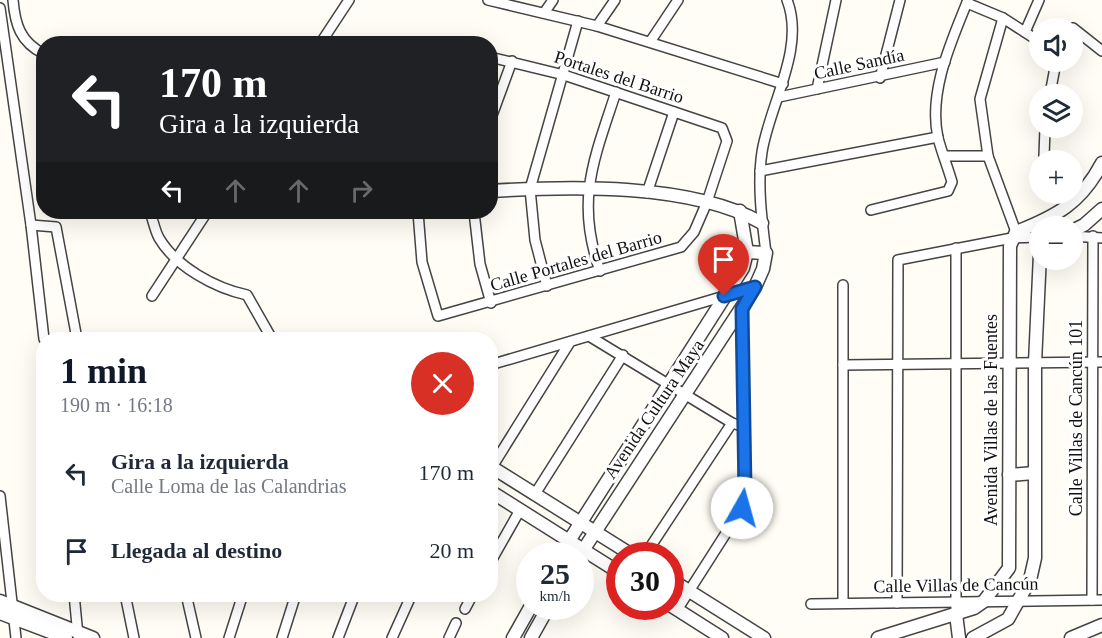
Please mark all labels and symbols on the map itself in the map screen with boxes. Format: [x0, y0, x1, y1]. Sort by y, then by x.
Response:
street label: Calle Sandía [812, 45, 906, 83]
street label: Portales del Barrio [552, 47, 686, 107]
street label: Calle Portales del Barrio [488, 227, 664, 295]
pin [698, 234, 749, 296]
street label: Avenida Villas de las Fuentes [981, 314, 1001, 526]
street label: Calle Villas de Cancún 101 [1066, 320, 1086, 516]
street label: Avenida Cultura Maya [600, 336, 708, 482]
position arrow [710, 476, 774, 540]
speed limit sign: 30 [606, 542, 684, 620]
street label: Calle Villas de Cancún [873, 574, 1039, 596]

